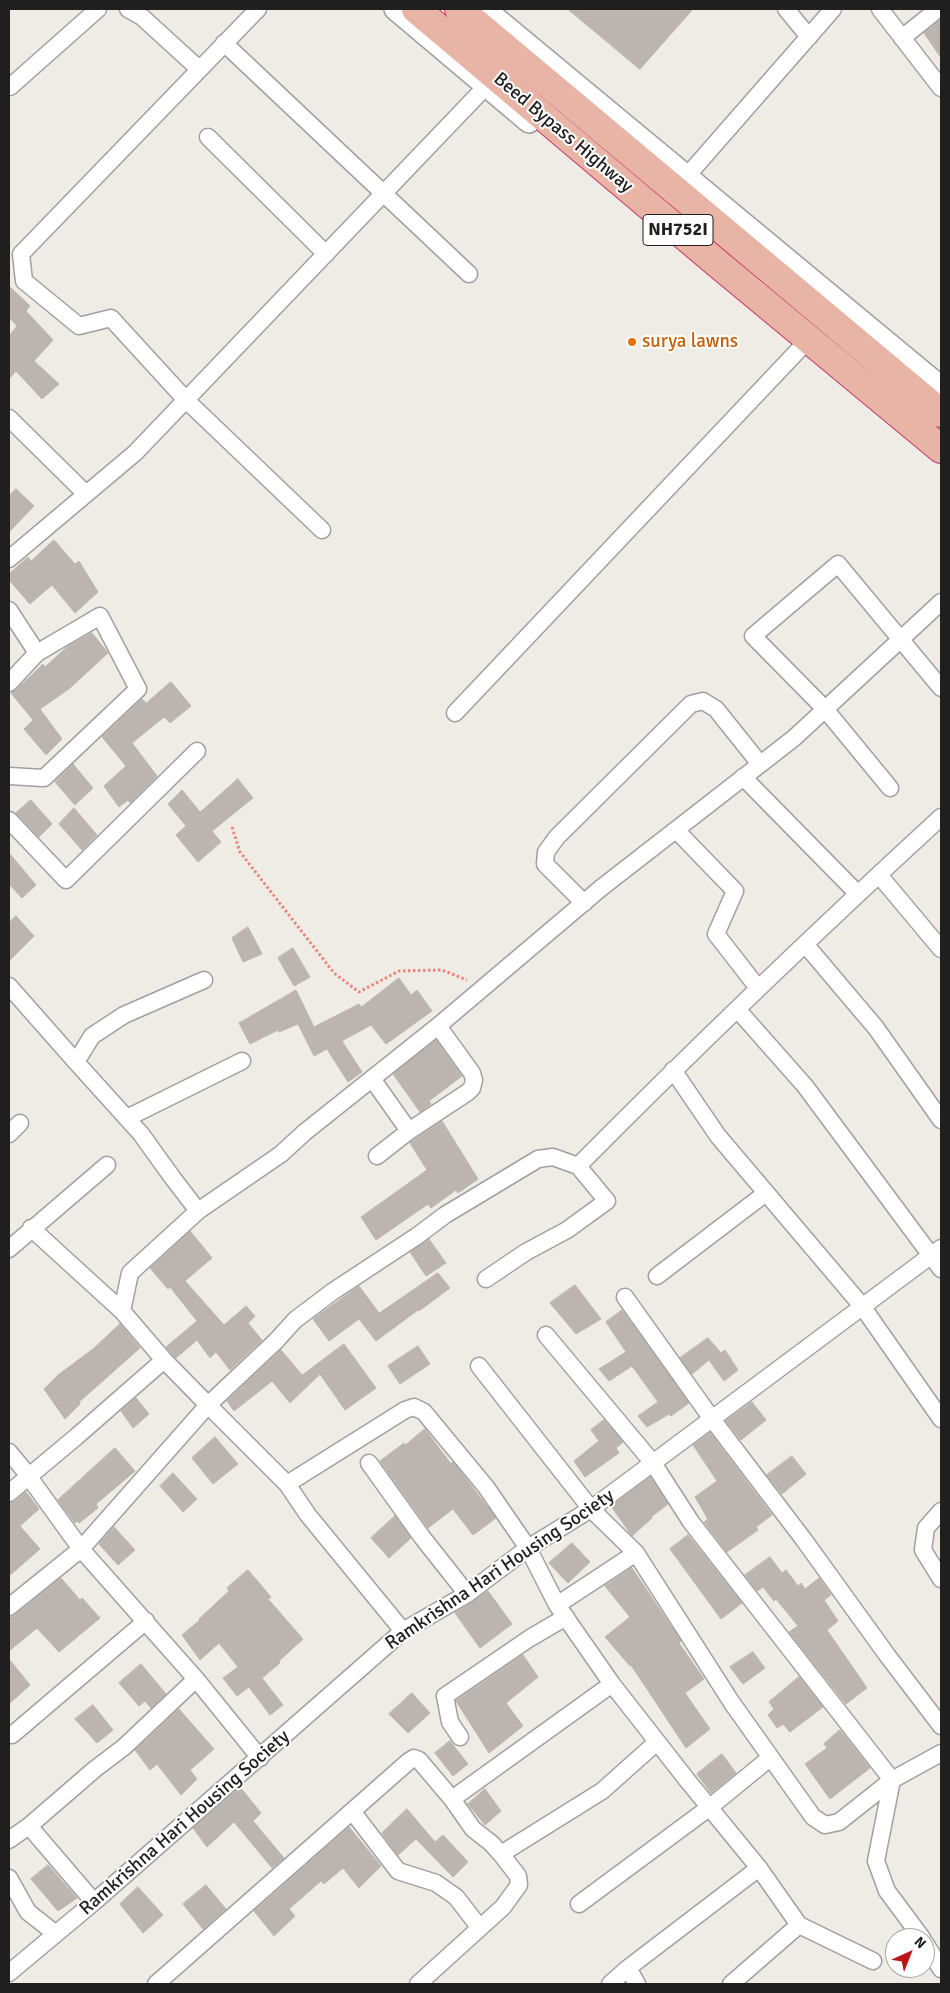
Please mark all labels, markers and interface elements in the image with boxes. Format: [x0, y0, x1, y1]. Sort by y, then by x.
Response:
street label: Beed Bypass Highway [489, 68, 637, 198]
road number: NH752I [643, 214, 713, 246]
place label: surya lawns [642, 331, 738, 353]
marker: surya lawns [626, 336, 638, 348]
street label: Ramkrishna Hari Housing Society [381, 1485, 619, 1655]
street label: Ramkrishna Hari Housing Society [75, 1726, 295, 1920]
north arrow [885, 1928, 935, 1978]
text: N [911, 1933, 929, 1952]

